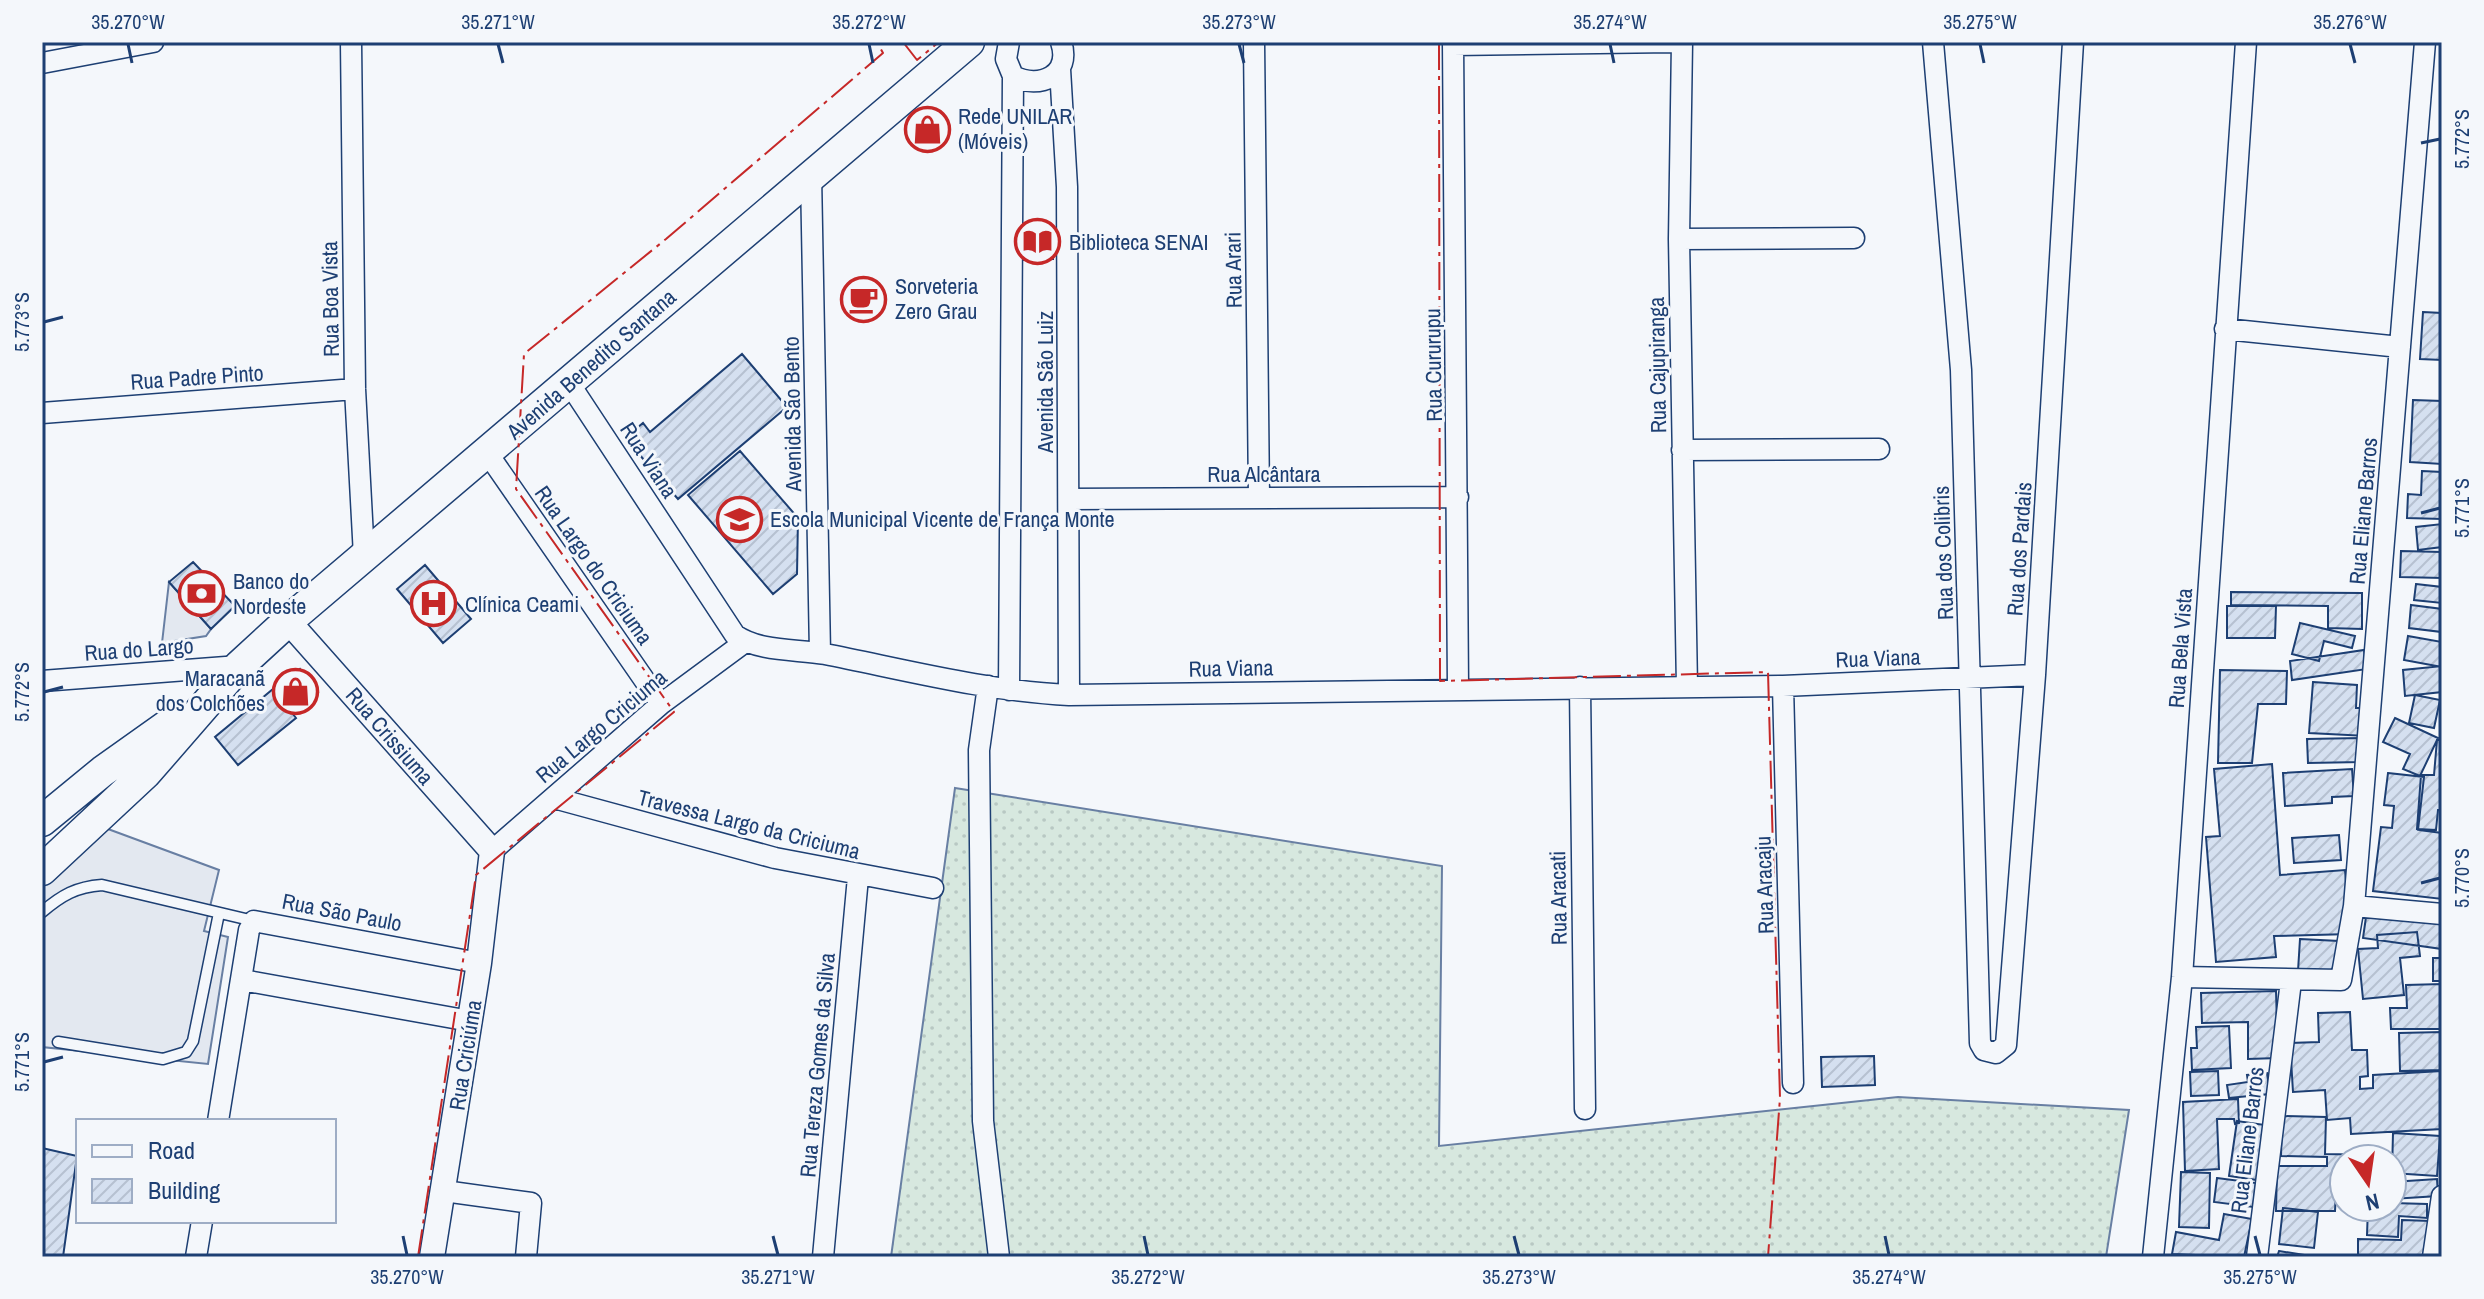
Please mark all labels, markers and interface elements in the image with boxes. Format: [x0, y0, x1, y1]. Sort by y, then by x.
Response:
text: 35.270°W [91, 8, 165, 35]
text: 35.271°W [461, 8, 535, 35]
text: 35.272°W [832, 8, 906, 35]
text: 35.273°W [1202, 8, 1276, 35]
text: 35.274°W [1573, 8, 1647, 35]
text: 35.275°W [1943, 8, 2017, 35]
text: 35.276°W [2313, 8, 2387, 35]
place label: Rede UNILAR (Móveis) [958, 101, 1072, 156]
shop icon: Rede UNILAR (Móveis) [903, 105, 951, 153]
text: 5.772°S [2448, 109, 2475, 169]
library icon: Biblioteca SENAI [1014, 218, 1062, 266]
place label: Biblioteca SENAI [1069, 227, 1208, 257]
street label: Rua Arari [1217, 232, 1249, 308]
street label: Rua Boa Vista [314, 241, 346, 357]
place label: Sorveteria Zero Grau [895, 271, 978, 326]
cafe icon: Sorveteria Zero Grau [840, 275, 888, 323]
street label: Avenida Benedito Santana [499, 282, 682, 447]
text: 5.773°S [8, 292, 35, 352]
street label: Rua Cajupiranga [1641, 297, 1673, 433]
street label: Rua Cururupu [1417, 308, 1449, 422]
street label: Avenida São Luiz [1030, 311, 1060, 454]
street label: Avenida São Bento [776, 336, 808, 493]
street label: Rua Padre Pinto [129, 357, 265, 397]
street label: Rua Viana [613, 416, 685, 504]
street label: Rua Eliane Barros [2342, 436, 2384, 586]
street label: Rua Alcântara [1207, 459, 1321, 489]
text: 5.771°S [2448, 478, 2475, 538]
street label: Rua Largo do Criciuma [528, 480, 660, 650]
street label: Rua dos Pardais [1999, 481, 2039, 617]
street label: Rua dos Colibris [1926, 485, 1960, 621]
school or university icon: Escola Municipal Vicente de França Monte [715, 495, 763, 543]
place label: Escola Municipal Vicente de França Monte [770, 504, 1115, 534]
place label: Banco do Nordeste [233, 566, 309, 621]
bank icon: Banco do Nordeste [178, 570, 226, 618]
hospital icon: Clínica Ceami [410, 580, 458, 628]
street label: Rua Bela Vista [2161, 587, 2199, 709]
place label: Clínica Ceami [465, 589, 579, 619]
street label: Rua do Largo [83, 630, 195, 668]
street label: Rua Viana [1835, 642, 1921, 674]
street label: Rua Viana [1188, 652, 1274, 684]
text: 5.772°S [8, 662, 35, 722]
street label: Rua Largo Criciuma [529, 662, 673, 790]
place label: Maracanã dos Colchões [156, 663, 265, 718]
shop icon: Maracanã dos Colchões [272, 667, 320, 715]
street label: Rua Crissiuma [339, 681, 441, 791]
street label: Travessa Largo da Criciuma [635, 782, 863, 866]
street label: Rua Aracaju [1747, 835, 1781, 935]
text: 5.770°S [2448, 848, 2475, 908]
street label: Rua Aracati [1542, 851, 1574, 945]
street label: Rua São Paulo [280, 886, 404, 938]
street label: Rua Tereza Gomes da Silva [792, 951, 842, 1179]
street label: Rua Criciúma [441, 998, 489, 1112]
text: 5.771°S [8, 1032, 35, 1092]
street label: Rua Eliane Barros [2223, 1065, 2271, 1215]
legend [76, 1119, 336, 1223]
text: Road [148, 1134, 195, 1166]
north arrow [2328, 1143, 2408, 1223]
text: Building [148, 1174, 220, 1206]
text: N [2363, 1186, 2382, 1219]
text: 35.270°W [370, 1263, 444, 1290]
text: 35.271°W [741, 1263, 815, 1290]
text: 35.272°W [1111, 1263, 1185, 1290]
text: 35.273°W [1482, 1263, 1556, 1290]
text: 35.274°W [1852, 1263, 1926, 1290]
text: 35.275°W [2223, 1263, 2297, 1290]

